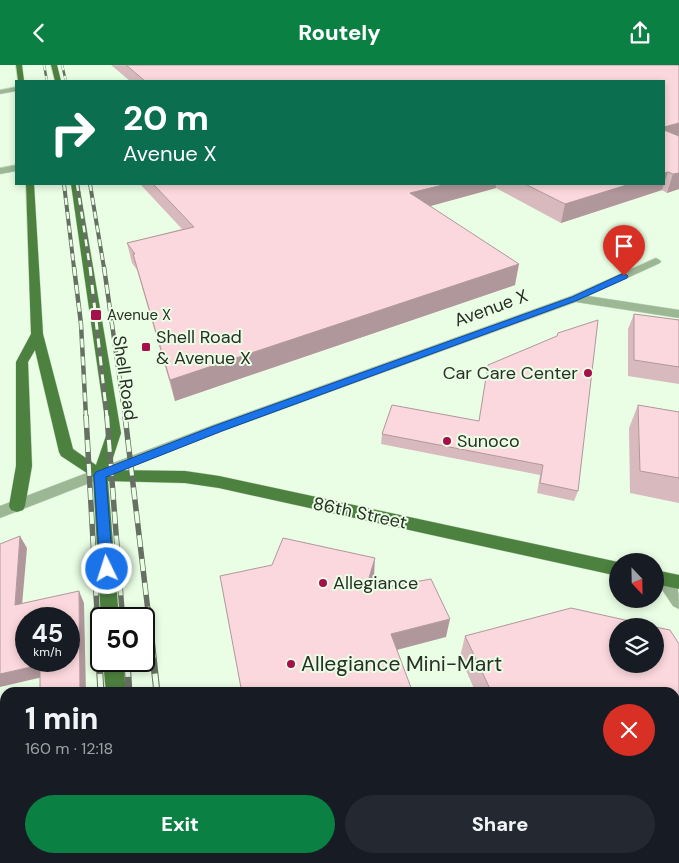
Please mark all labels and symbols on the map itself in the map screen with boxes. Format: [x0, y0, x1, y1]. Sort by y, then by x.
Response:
pin [603, 225, 645, 276]
street label: Avenue X [451, 284, 531, 332]
place label: Avenue X [107, 305, 171, 325]
marker: Avenue X [89, 308, 103, 322]
place label: Shell Road & Avenue X [156, 325, 251, 370]
street label: Shell Road [107, 334, 143, 422]
marker: Shell Road & Avenue X [140, 341, 152, 353]
place label: Car Care Center [443, 361, 578, 385]
marker: Car Care Center [582, 367, 594, 379]
place label: Sunoco [457, 429, 520, 453]
marker: Sunoco [441, 435, 453, 447]
street label: 86th Street [311, 491, 409, 535]
position arrow [80, 542, 132, 594]
north arrow [609, 553, 664, 607]
place label: Allegiance [333, 571, 418, 595]
marker: Allegiance [317, 577, 329, 589]
speed limit sign: 50 [90, 607, 155, 672]
place label: Allegiance Mini-Mart [301, 650, 502, 678]
marker: Allegiance Mini-Mart [285, 658, 297, 670]

